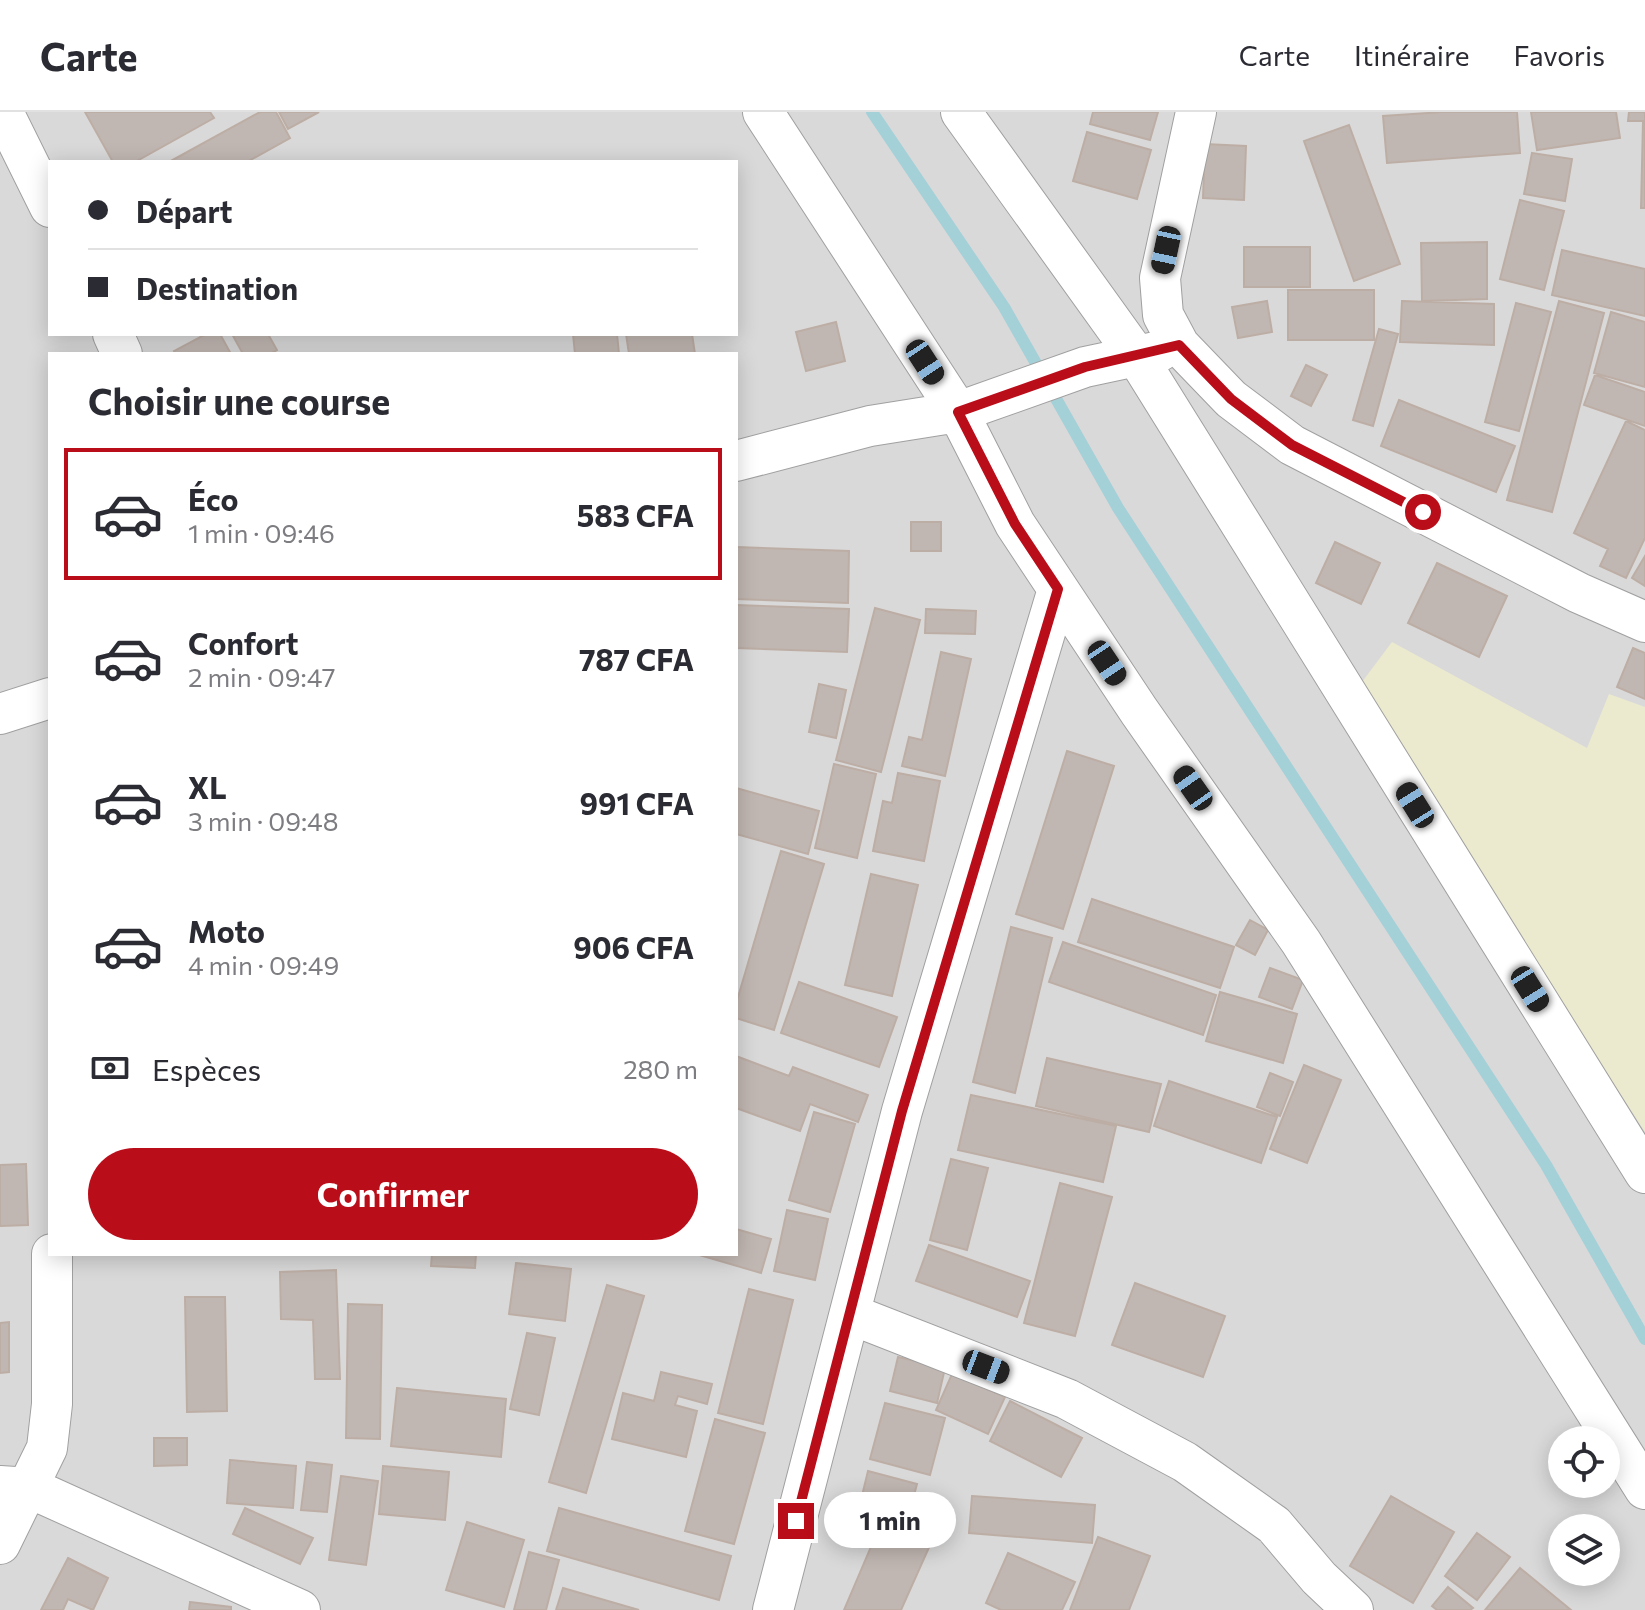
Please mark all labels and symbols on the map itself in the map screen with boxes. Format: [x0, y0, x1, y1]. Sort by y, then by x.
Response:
car [1149, 224, 1183, 276]
car [902, 335, 948, 389]
route start [1405, 494, 1441, 530]
car [1084, 636, 1130, 690]
car [1169, 761, 1217, 815]
car [1392, 778, 1438, 832]
car [1507, 962, 1553, 1016]
car [959, 1347, 1013, 1387]
callout: 1 min [824, 1493, 956, 1549]
route end [778, 1503, 814, 1539]

